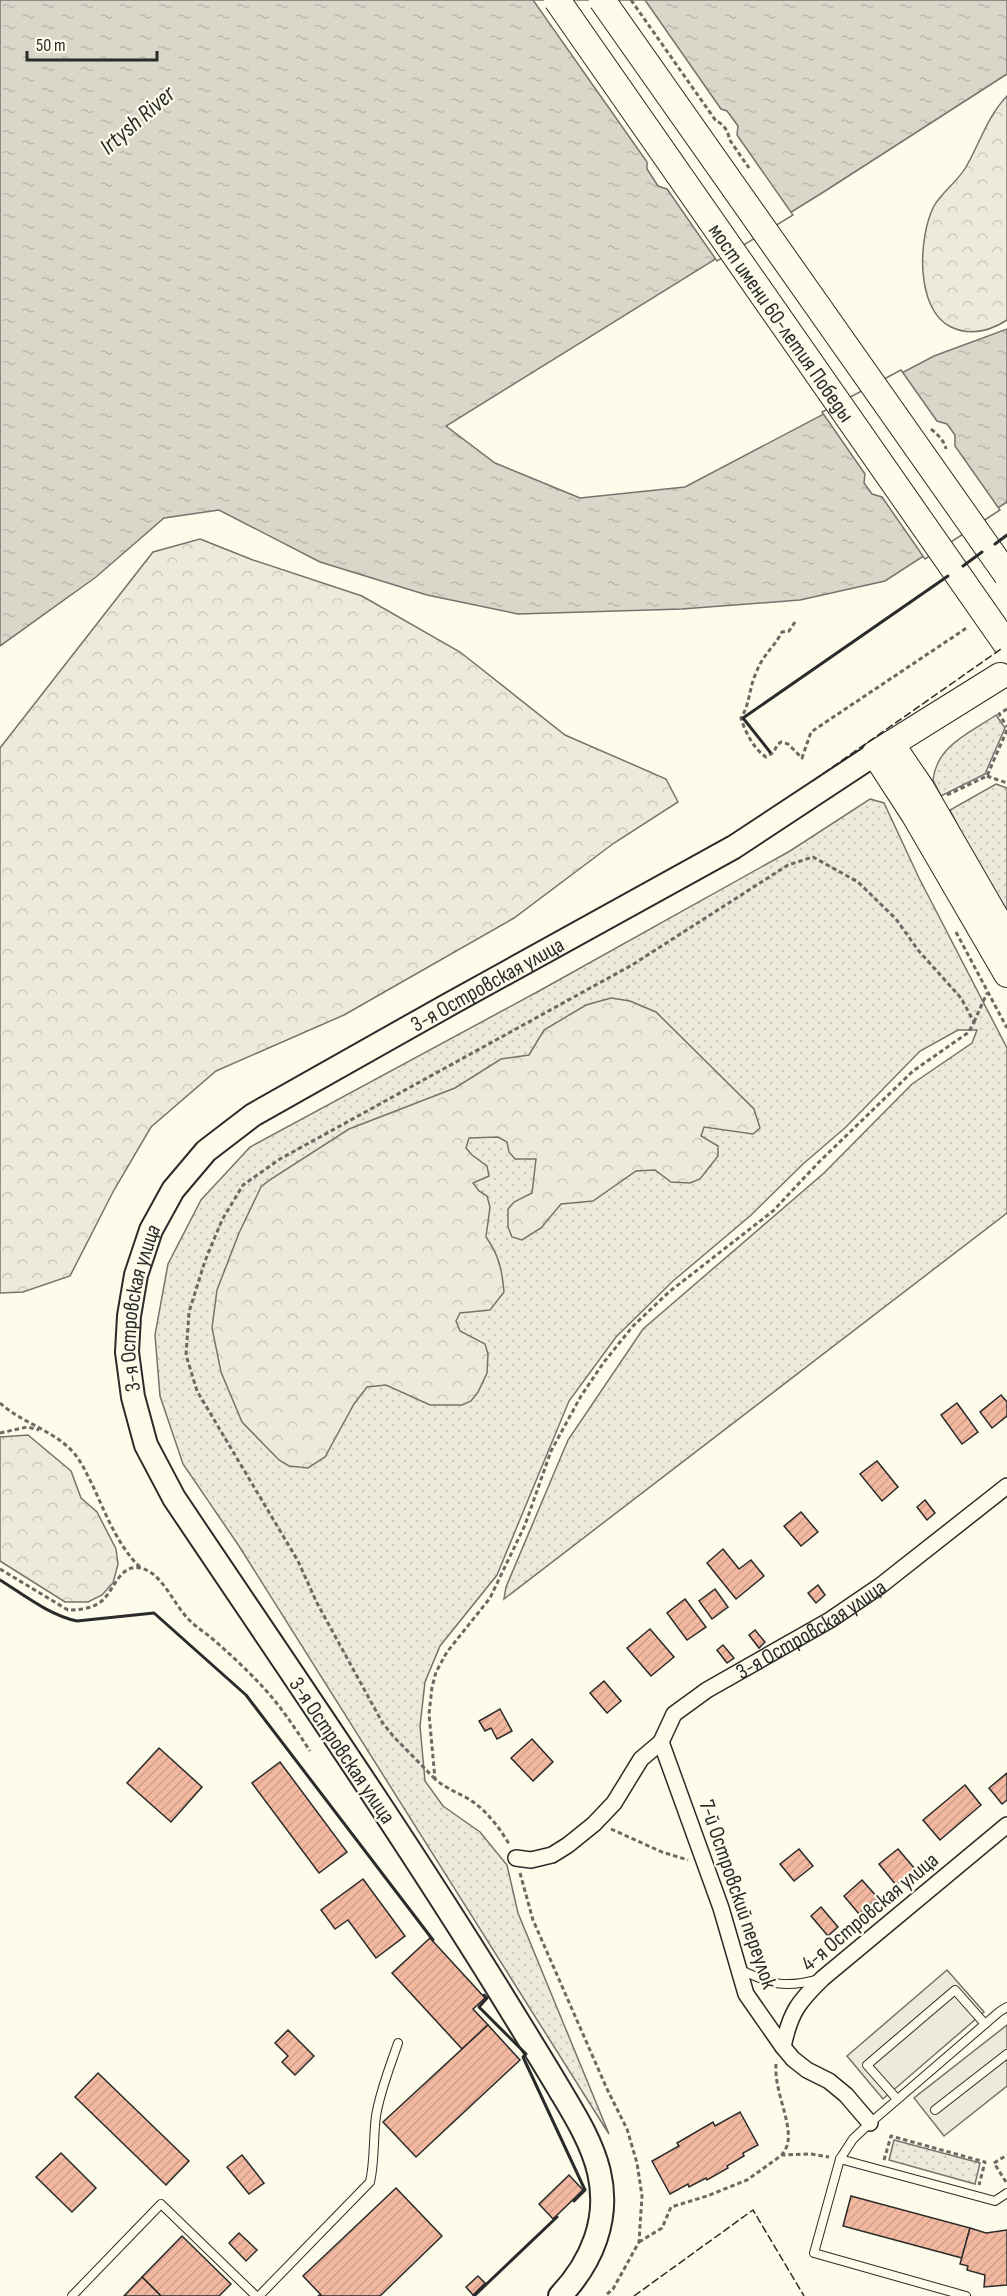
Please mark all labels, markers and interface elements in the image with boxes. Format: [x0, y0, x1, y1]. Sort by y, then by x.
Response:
scale bar [27, 24, 158, 62]
text: 50 m [36, 35, 66, 56]
water label: Irtysh River [94, 79, 182, 161]
street label: мост имени 60-летия Победы [702, 218, 859, 428]
street label: 3-я Островская улица [406, 932, 569, 1038]
street label: 3-я Островская улица [115, 1219, 167, 1393]
street label: 3-я Островская улица [731, 1574, 892, 1686]
street label: 3-я Островская улица [283, 1672, 401, 1829]
street label: 7-й Островский переулок [693, 1796, 783, 1993]
street label: 4-я Островская улица [796, 1847, 944, 1977]

